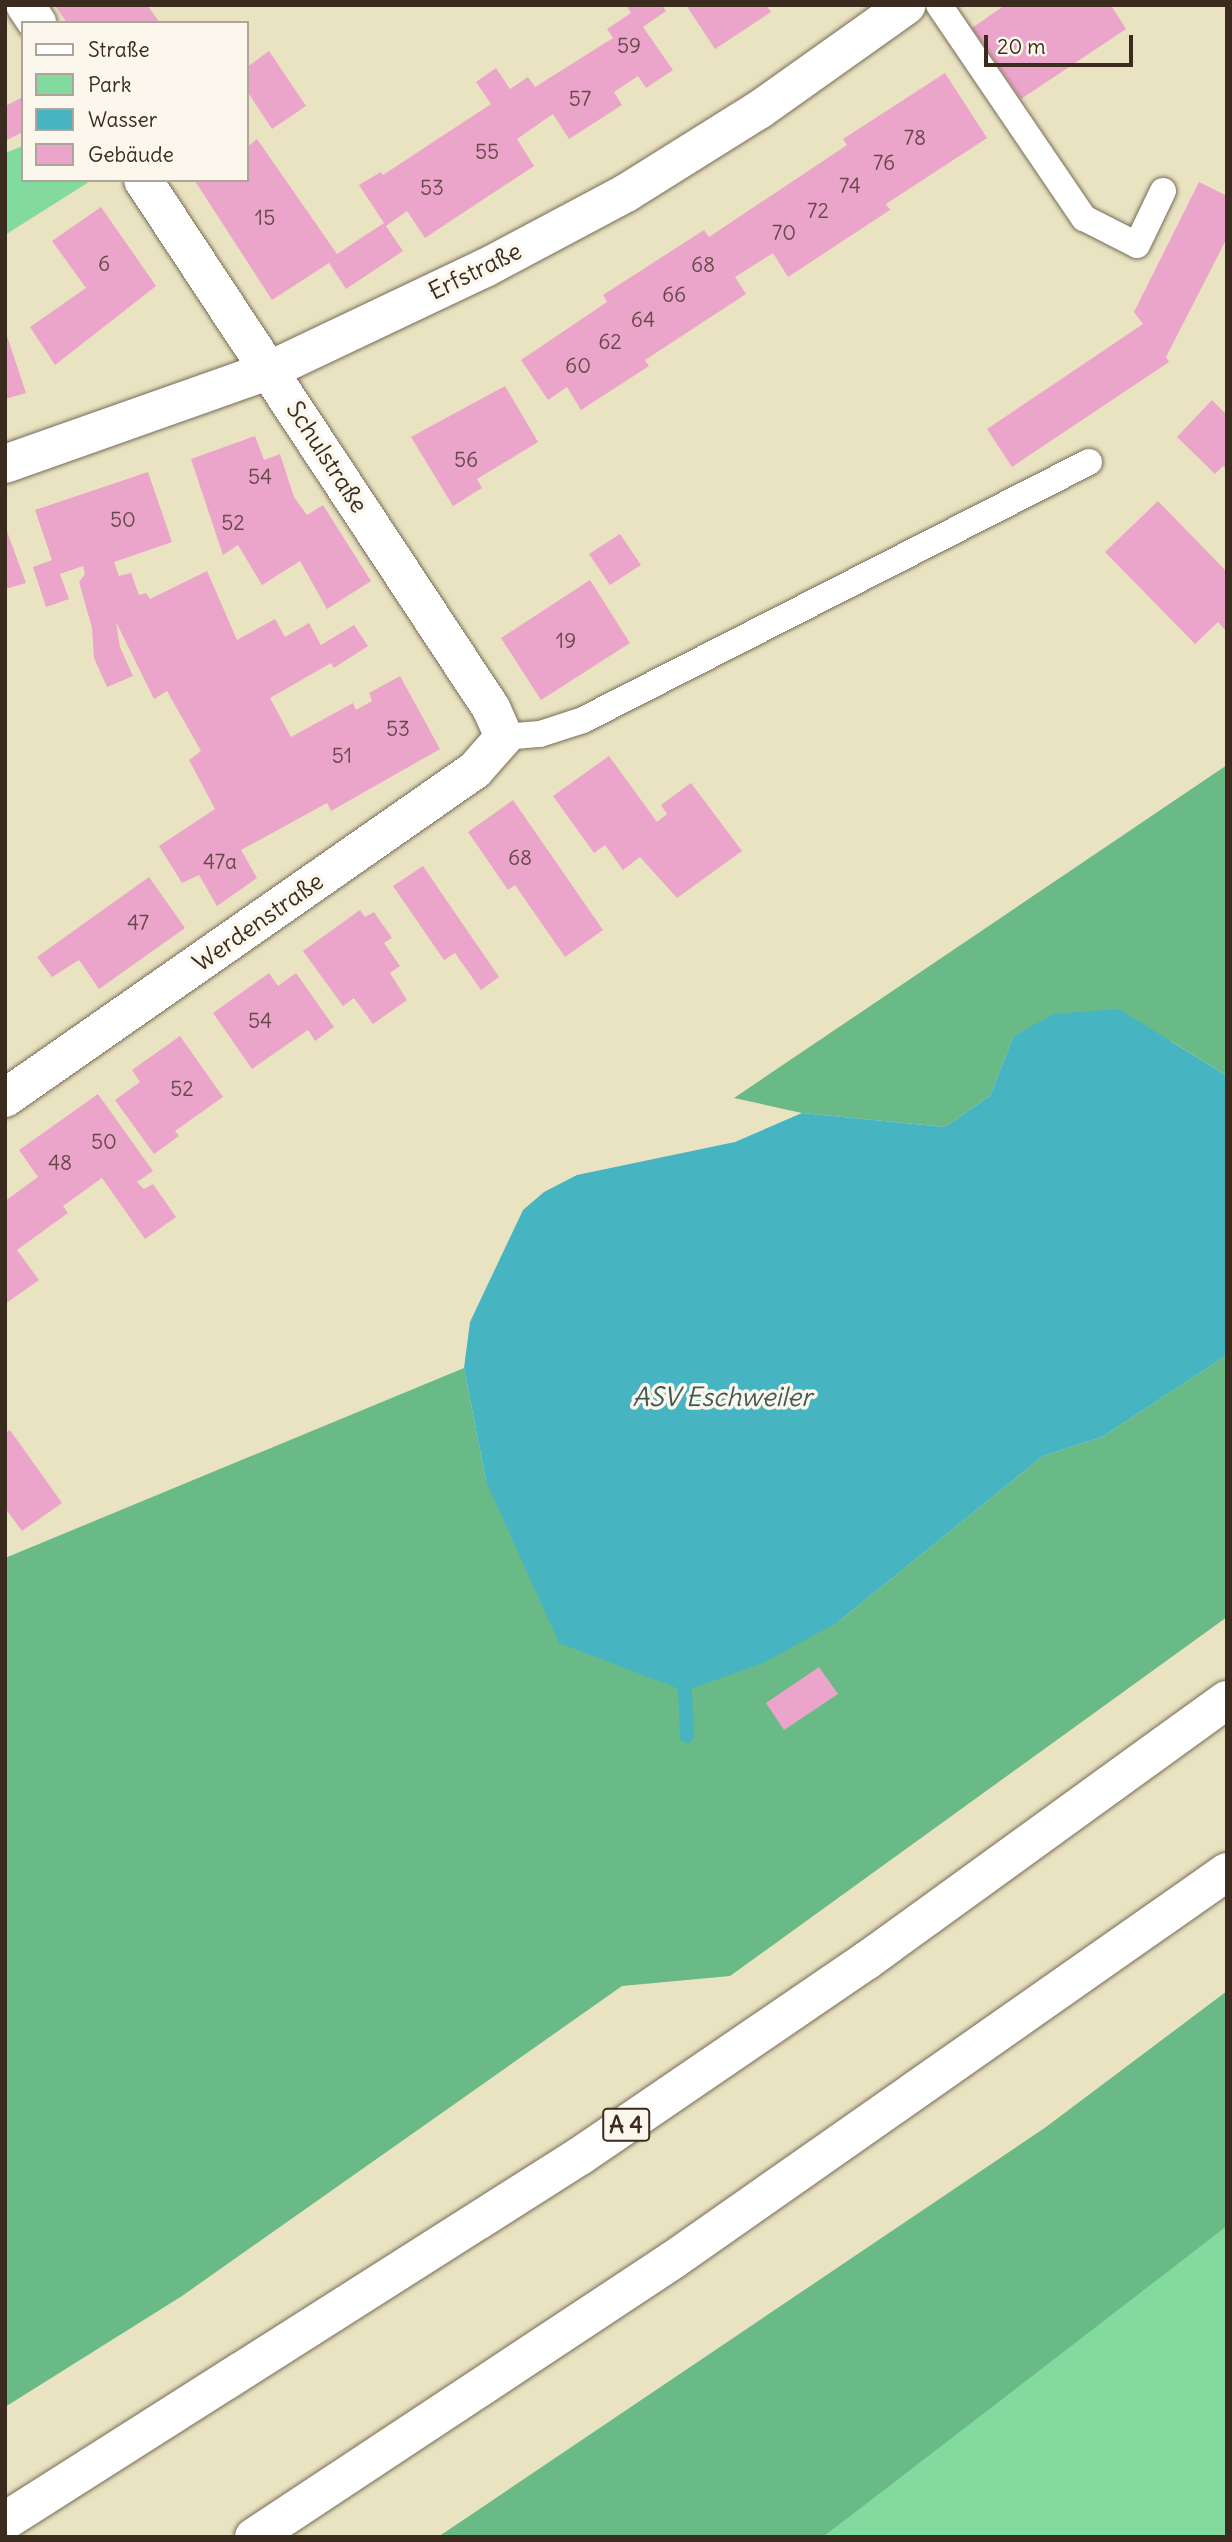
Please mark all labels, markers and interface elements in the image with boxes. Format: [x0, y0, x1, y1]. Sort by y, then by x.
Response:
legend [21, 21, 248, 182]
scale bar [987, 21, 1136, 65]
house number: 59 [617, 33, 641, 59]
text: 20 m [997, 33, 1046, 60]
text: Straße [88, 36, 149, 63]
text: Park [88, 71, 131, 98]
house number: 57 [569, 86, 591, 112]
text: Wasser [88, 106, 157, 133]
house number: 78 [904, 125, 926, 151]
house number: 55 [475, 139, 499, 165]
text: Gebäude [88, 141, 174, 168]
house number: 76 [873, 150, 895, 176]
house number: 74 [839, 173, 861, 199]
house number: 53 [420, 175, 444, 201]
house number: 72 [807, 198, 829, 224]
house number: 15 [255, 205, 275, 231]
house number: 70 [772, 220, 796, 246]
street label: Erfstraße [424, 236, 526, 306]
house number: 6 [98, 251, 110, 277]
house number: 68 [691, 252, 715, 278]
house number: 66 [662, 282, 686, 308]
house number: 64 [631, 307, 655, 333]
house number: 62 [598, 329, 622, 355]
house number: 60 [565, 353, 591, 379]
street label: Schulstraße [280, 396, 374, 518]
house number: 56 [454, 447, 478, 473]
house number: 54 [248, 464, 272, 490]
house number: 50 [110, 507, 136, 533]
house number: 52 [221, 510, 245, 536]
house number: 19 [556, 628, 576, 654]
house number: 53 [386, 716, 410, 742]
house number: 51 [332, 743, 352, 769]
house number: 68 [508, 845, 532, 871]
house number: 47a [203, 849, 237, 875]
street label: Werdenstraße [187, 866, 329, 978]
house number: 47 [127, 910, 149, 936]
house number: 54 [248, 1008, 272, 1034]
house number: 52 [170, 1076, 194, 1102]
house number: 50 [91, 1129, 117, 1155]
house number: 48 [48, 1150, 72, 1176]
water label: ASV Eschweiler [632, 1381, 812, 1413]
road number: A 4 [602, 2106, 650, 2144]

